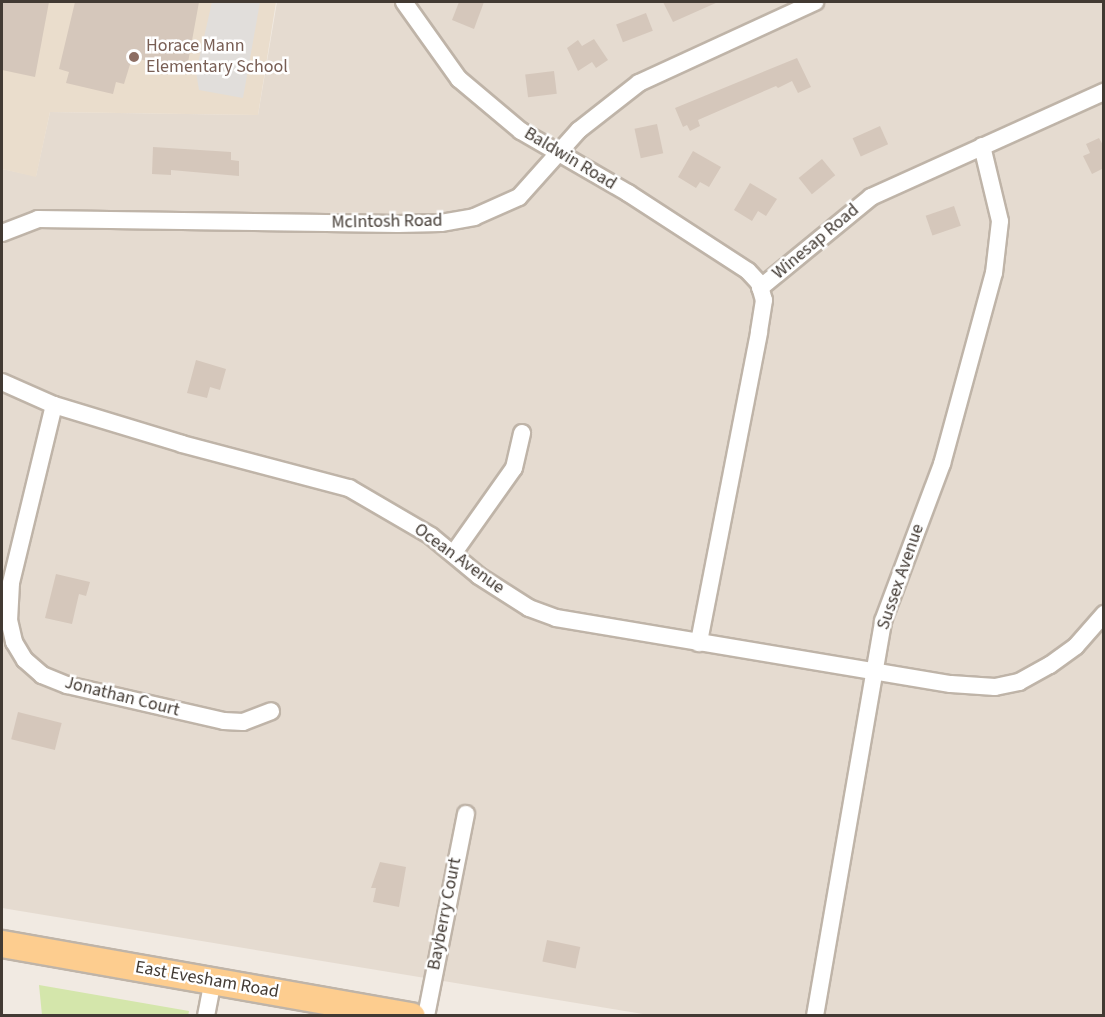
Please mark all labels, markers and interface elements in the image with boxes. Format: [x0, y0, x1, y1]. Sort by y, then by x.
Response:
place label: Horace Mann Elementary School [146, 36, 288, 78]
marker: Horace Mann Elementary School [127, 50, 141, 64]
street label: Baldwin Road [520, 123, 620, 195]
street label: Winesap Road [768, 200, 864, 284]
street label: McIntosh Road [331, 210, 443, 234]
street label: Ocean Avenue [410, 519, 508, 599]
street label: Sussex Avenue [873, 521, 929, 633]
street label: Jonathan Court [62, 672, 182, 722]
street label: Bayberry Court [424, 856, 466, 972]
street label: East Evesham Road [133, 957, 281, 1003]

